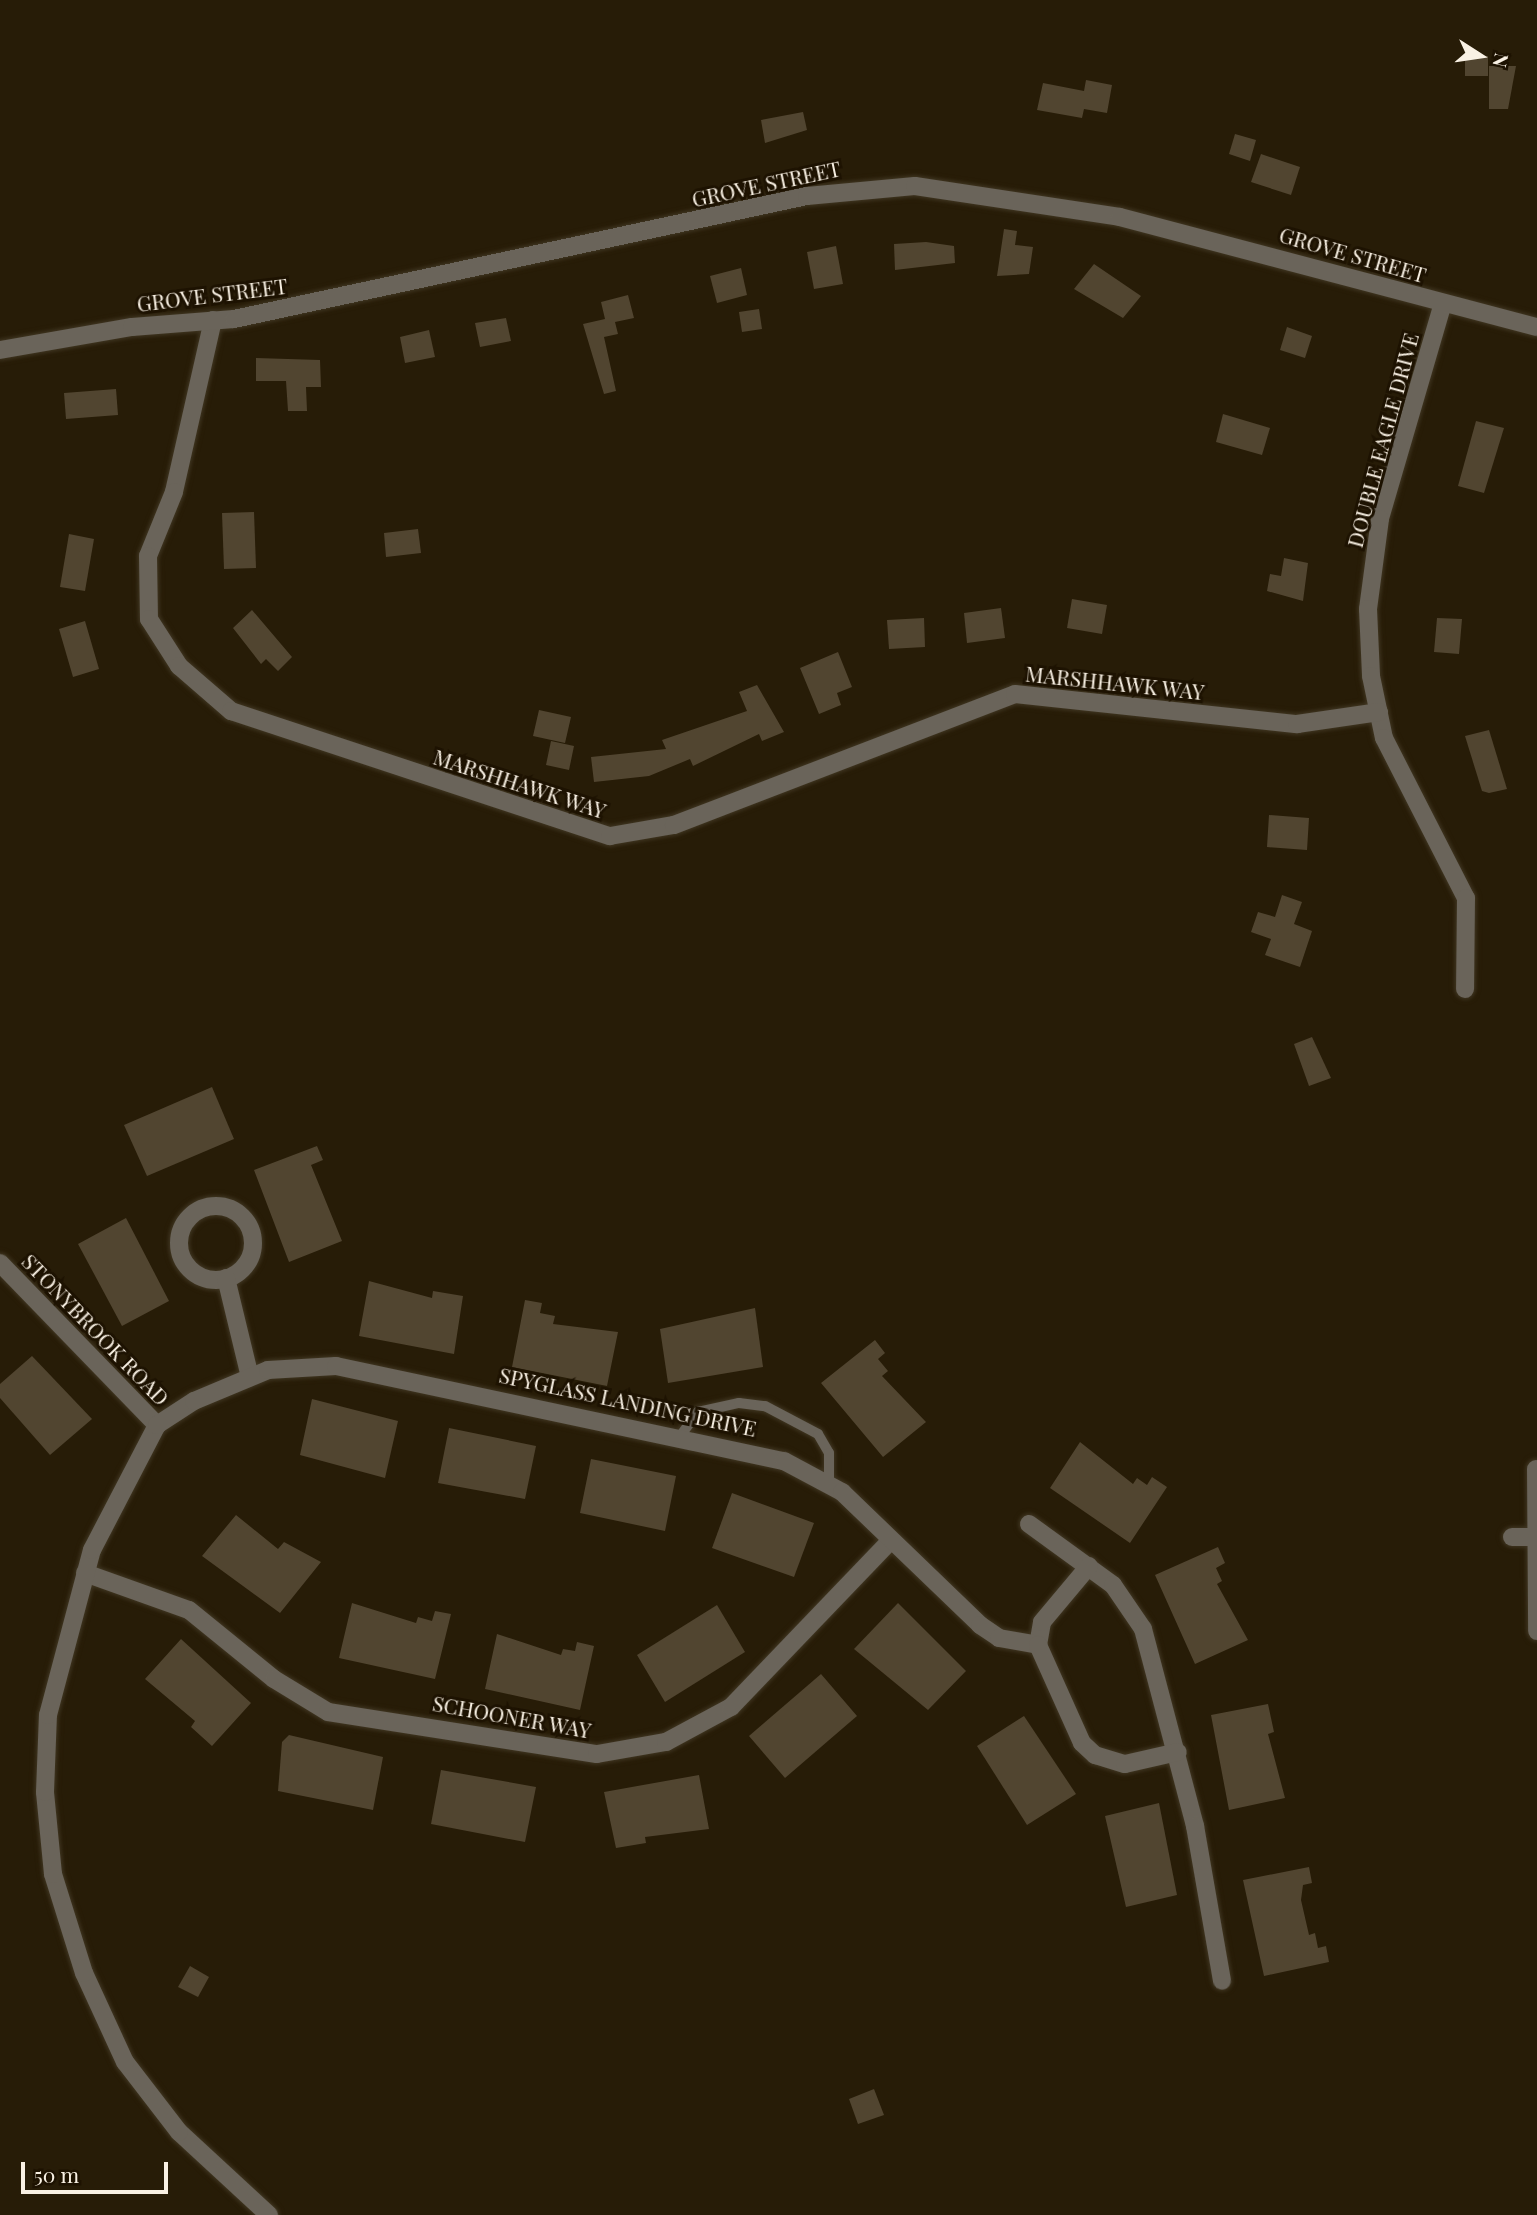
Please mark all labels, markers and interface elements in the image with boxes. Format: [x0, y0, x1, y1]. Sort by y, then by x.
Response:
north arrow [1446, 21, 1516, 91]
text: N [1487, 51, 1516, 70]
street label: GROVE STREET [689, 155, 843, 211]
street label: GROVE STREET [1277, 221, 1429, 287]
street label: GROVE STREET [135, 272, 289, 316]
street label: DOUBLE EAGLE DRIVE [1341, 330, 1423, 550]
street label: MARSHHAWK WAY [1024, 660, 1206, 704]
street label: MARSHHAWK WAY [430, 743, 610, 823]
street label: STONYBROOK ROAD [17, 1248, 175, 1410]
street label: SPYGLASS LANDING DRIVE [497, 1361, 759, 1441]
street label: SCHOONER WAY [430, 1690, 594, 1742]
scale bar [24, 2148, 172, 2192]
text: 50 m [34, 2160, 79, 2188]

